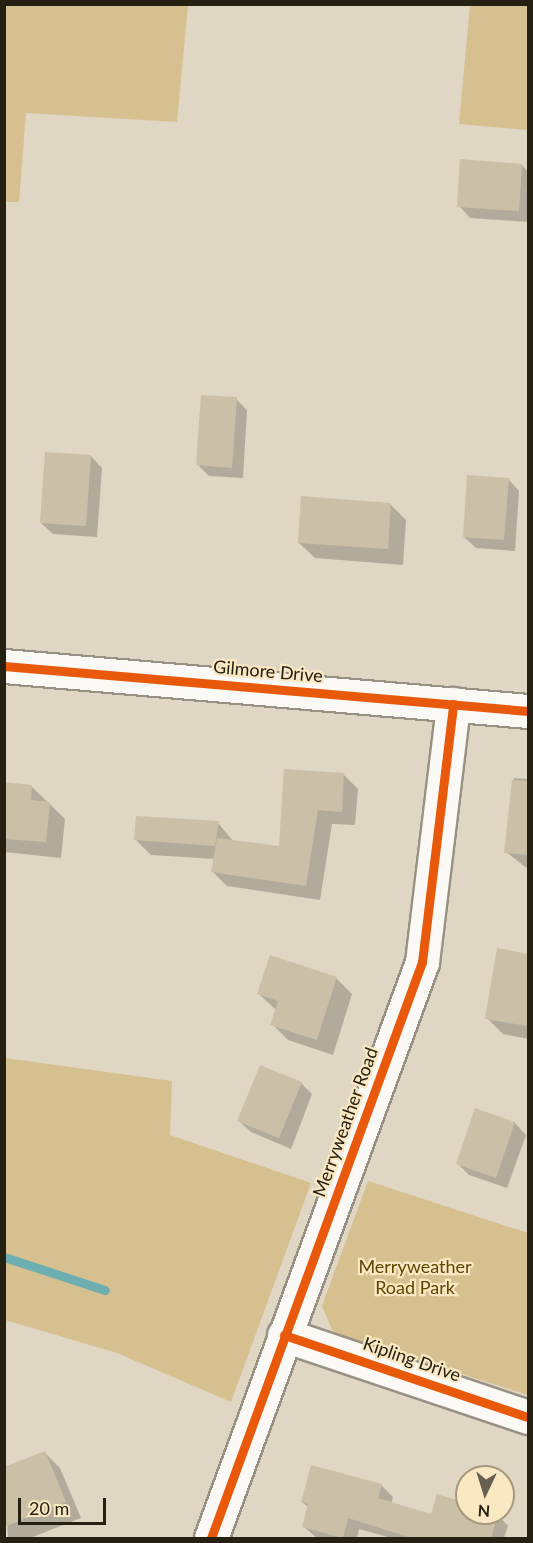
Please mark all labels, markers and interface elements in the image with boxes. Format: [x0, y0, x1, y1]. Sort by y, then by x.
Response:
street label: Gilmore Drive [212, 655, 324, 687]
street label: Merryweather Road [308, 1044, 382, 1200]
park label: Merryweather Road Park [358, 1256, 472, 1298]
street label: Kipling Drive [360, 1332, 464, 1386]
north arrow [455, 1465, 515, 1525]
scale bar [21, 1486, 110, 1524]
text: 20 m [29, 1497, 69, 1519]
text: N [477, 1502, 491, 1521]

